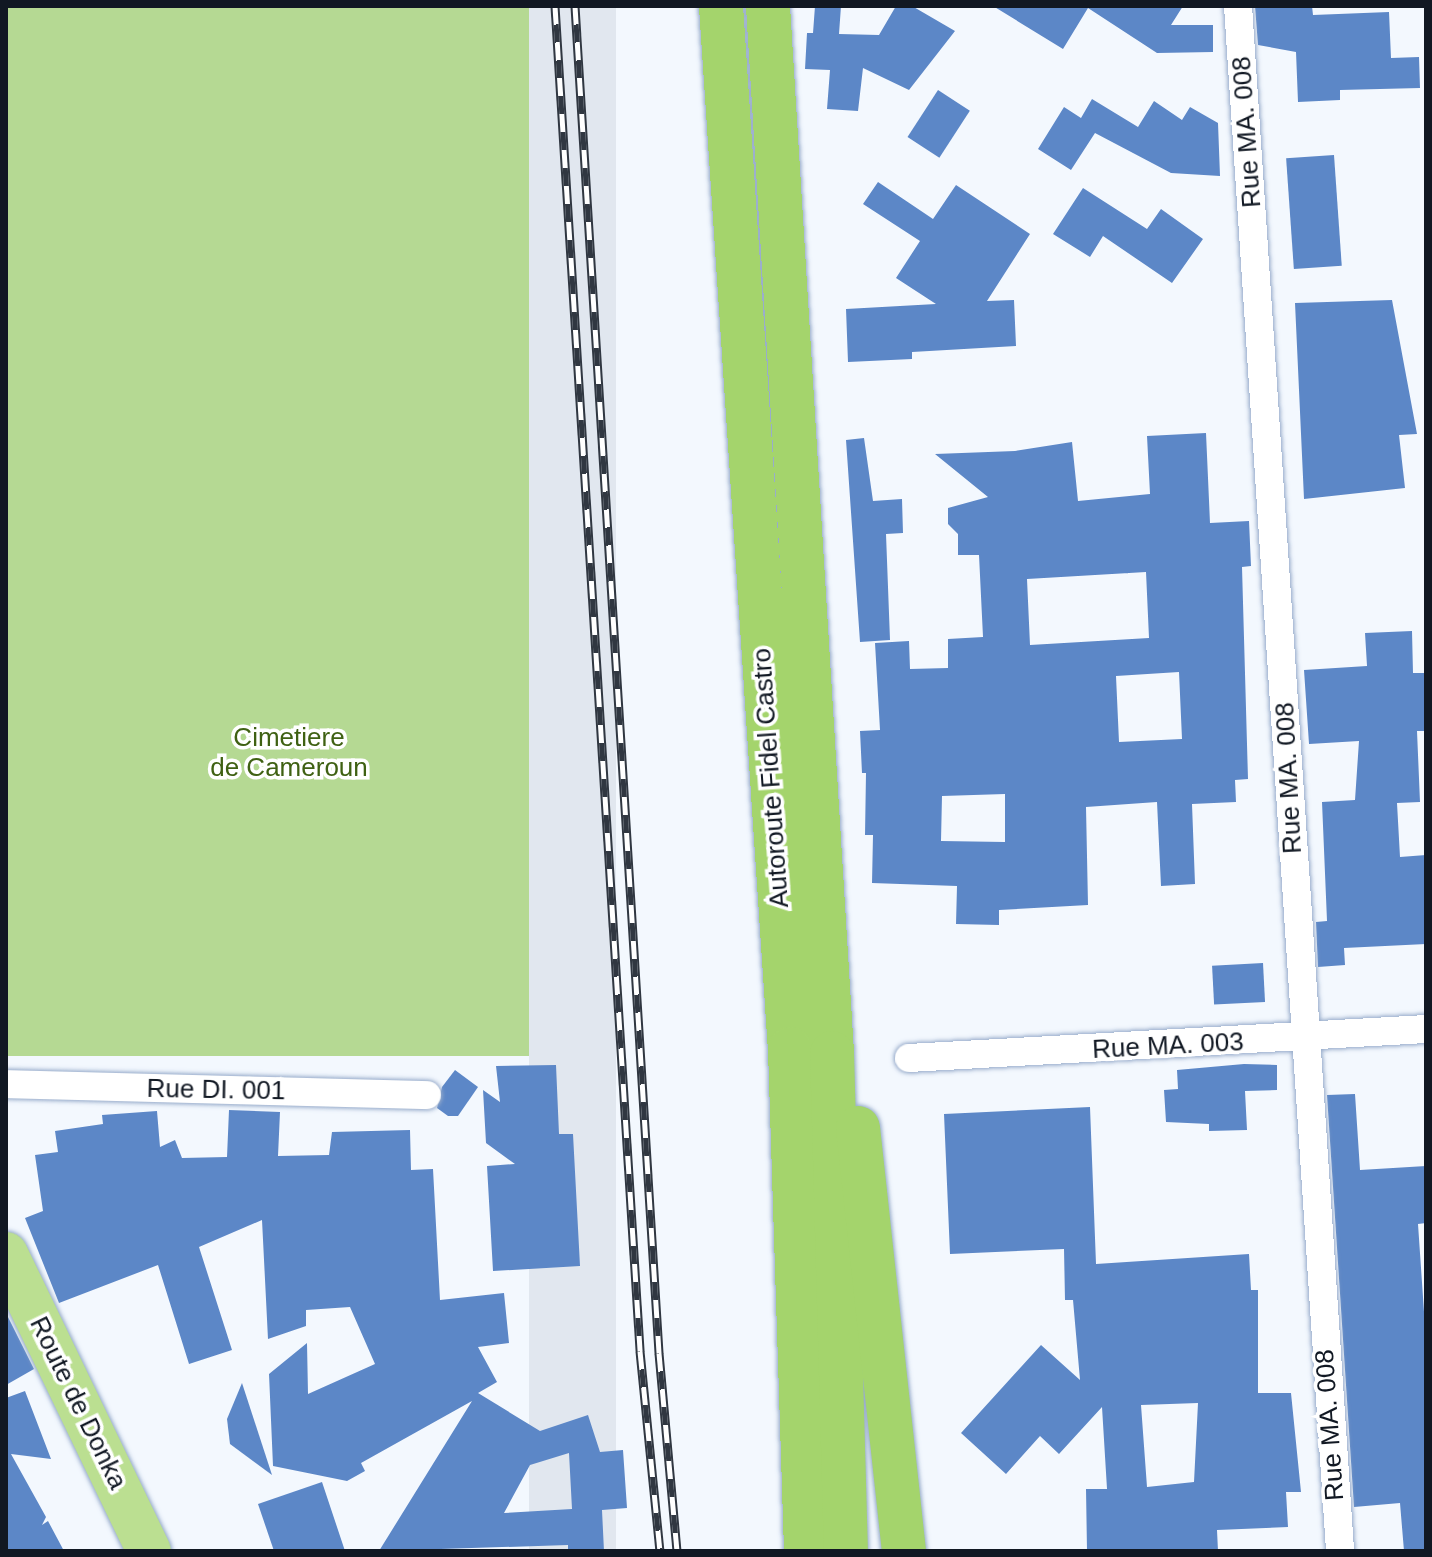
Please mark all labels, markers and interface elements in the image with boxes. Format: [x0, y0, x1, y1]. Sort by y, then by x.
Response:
street label: Rue MA. 008 [1226, 55, 1268, 209]
street label: Autoroute Fidel Castro [746, 647, 796, 909]
street label: Rue MA. 008 [1269, 701, 1309, 855]
park label: Cimetiere de Cameroun [210, 722, 368, 784]
street label: Rue MA. 003 [1091, 1026, 1245, 1066]
street label: Rue DI. 001 [146, 1073, 286, 1107]
street label: Route de Donka [23, 1312, 133, 1494]
street label: Rue MA. 008 [1309, 1348, 1351, 1502]

